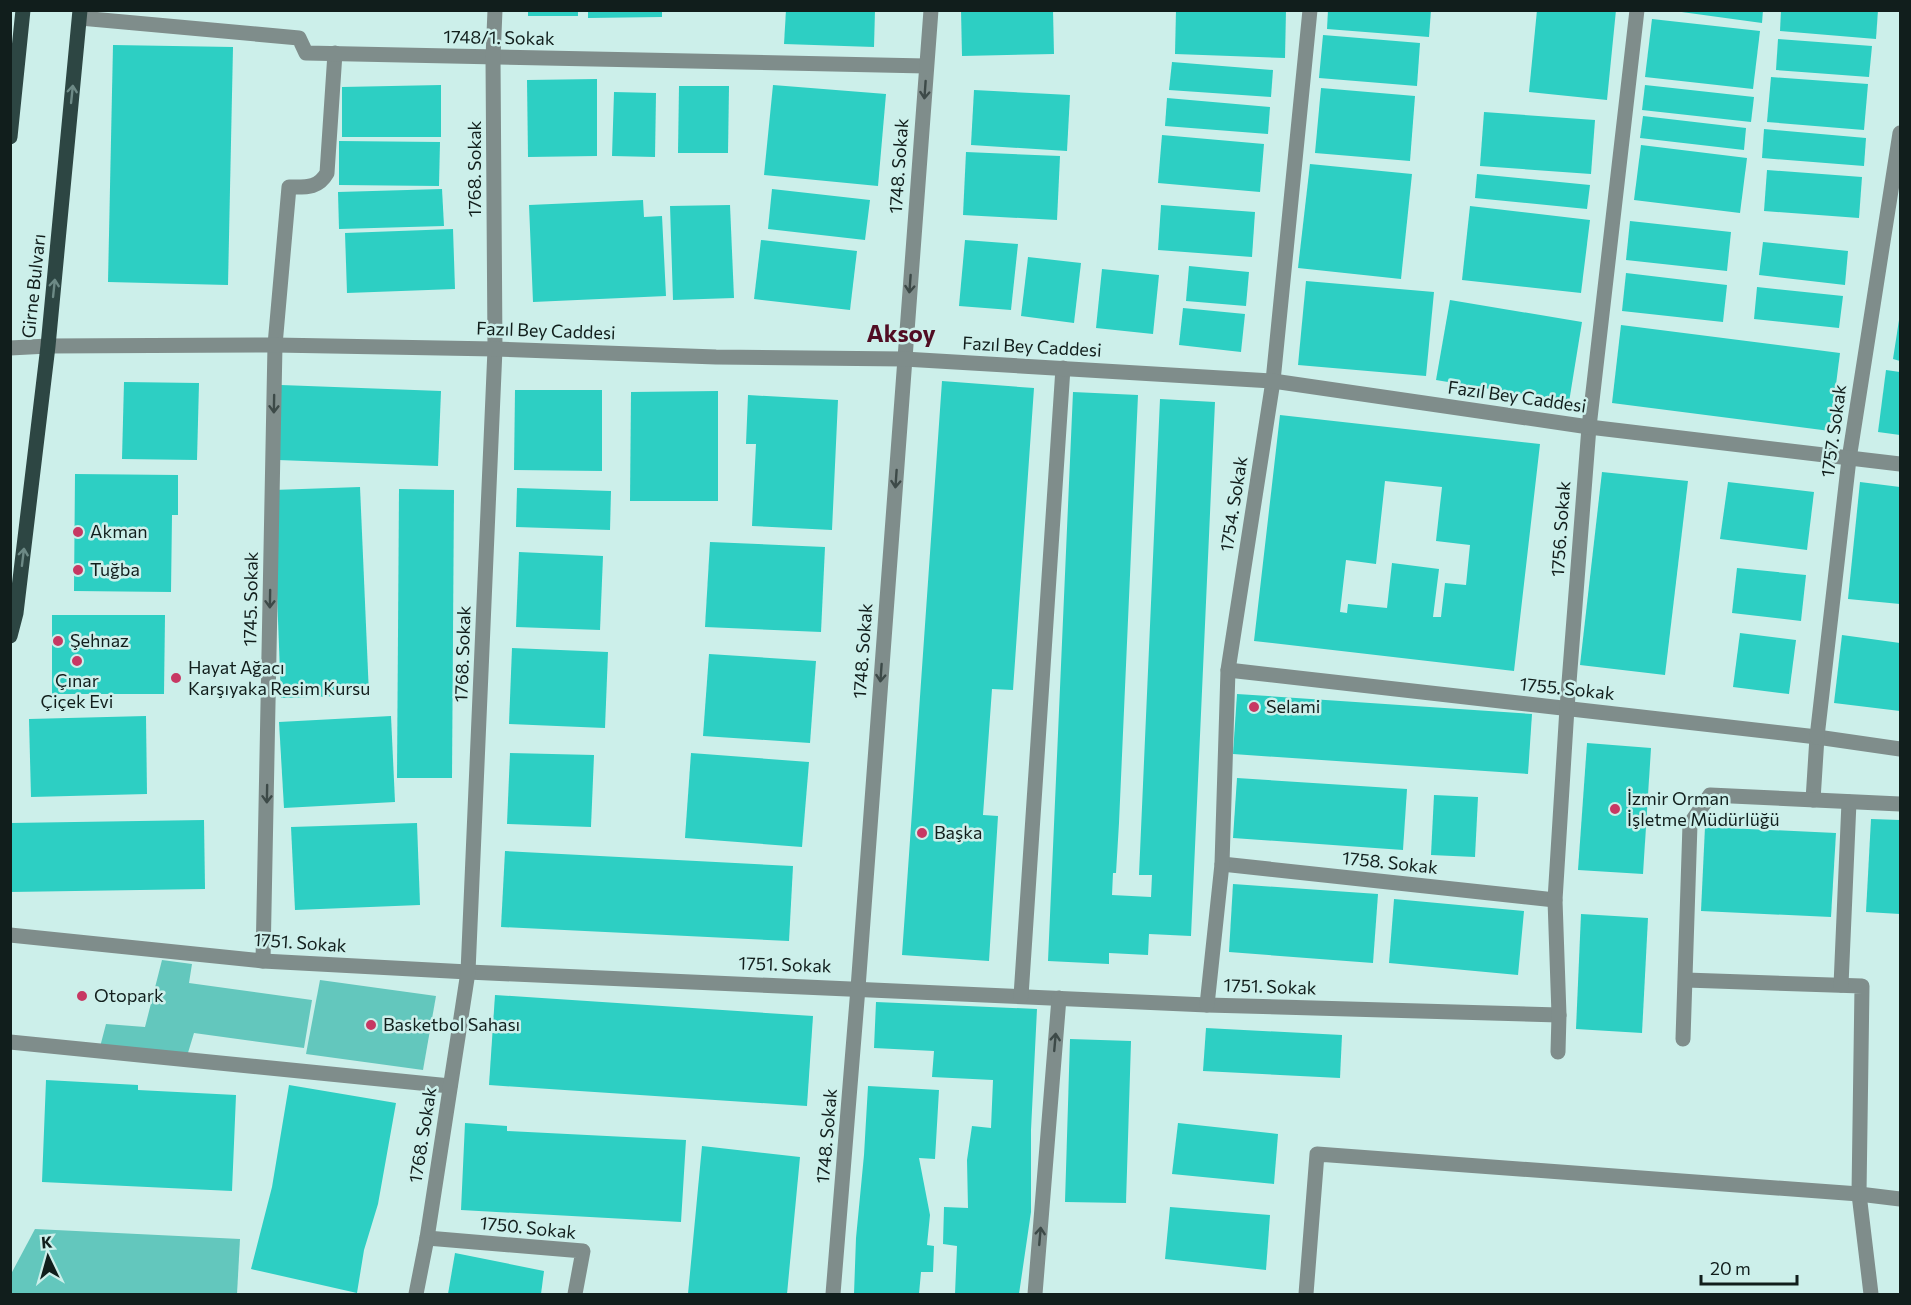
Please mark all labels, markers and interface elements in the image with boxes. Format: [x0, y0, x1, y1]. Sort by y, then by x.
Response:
street label: 1748/1. Sokak [443, 25, 555, 49]
one-way arrow [919, 79, 930, 99]
one-way arrow [67, 84, 78, 104]
street label: 1748. Sokak [884, 117, 912, 214]
street label: 1768. Sokak [463, 120, 485, 217]
street label: Girne Bulvarı [17, 233, 49, 339]
one-way arrow [904, 274, 915, 294]
one-way arrow [49, 278, 60, 298]
street label: Fazıl Bey Caddesi [476, 317, 616, 343]
district label: Aksoy [866, 318, 936, 347]
street label: Fazıl Bey Caddesi [962, 331, 1102, 361]
street label: Fazıl Bey Caddesi [1447, 375, 1588, 417]
street label: 1757. Sokak [1816, 383, 1850, 479]
one-way arrow [268, 393, 280, 413]
street label: 1754. Sokak [1215, 454, 1251, 553]
one-way arrow [890, 468, 901, 488]
street label: 1756. Sokak [1546, 480, 1574, 578]
place label: Akman [90, 520, 148, 542]
marker: Akman [71, 525, 85, 539]
one-way arrow [17, 548, 28, 568]
street label: 1745. Sokak [238, 551, 262, 647]
place label: Tuğba [90, 558, 140, 580]
marker: Tuğba [71, 563, 85, 577]
one-way arrow [265, 588, 276, 608]
street label: 1748. Sokak [848, 602, 876, 699]
street label: 1768. Sokak [449, 605, 475, 703]
place label: Şehnaz [70, 629, 129, 651]
marker: Şehnaz [51, 634, 65, 648]
marker: Çınar Çiçek Evi [70, 654, 84, 668]
place label: Hayat Ağacı Karşıyaka Resim Kursu [188, 656, 370, 699]
one-way arrow [876, 663, 887, 683]
place label: Çınar Çiçek Evi [41, 669, 113, 712]
marker: Hayat Ağacı Karşıyaka Resim Kursu [169, 671, 183, 685]
street label: 1755. Sokak [1518, 672, 1616, 704]
place label: Selami [1266, 695, 1320, 717]
marker: Selami [1247, 700, 1261, 714]
one-way arrow [261, 783, 272, 803]
place label: İzmir Orman İşletme Müdürlüğü [1627, 787, 1780, 830]
marker: İzmir Orman İşletme Müdürlüğü [1608, 802, 1622, 816]
place label: Başka [934, 821, 982, 843]
marker: Başka [915, 826, 929, 840]
street label: 1758. Sokak [1341, 846, 1439, 878]
street label: 1751. Sokak [253, 928, 348, 956]
street label: 1751. Sokak [738, 951, 832, 977]
street label: 1751. Sokak [1223, 973, 1317, 999]
place label: Otopark [94, 984, 164, 1006]
marker: Otopark [75, 989, 89, 1003]
place label: Basketbol Sahası [383, 1013, 520, 1035]
marker: Basketbol Sahası [364, 1018, 378, 1032]
one-way arrow [1050, 1032, 1061, 1052]
street label: 1768. Sokak [404, 1085, 440, 1184]
street label: 1748. Sokak [811, 1087, 841, 1184]
street label: 1750. Sokak [479, 1211, 578, 1243]
north arrow [18, 1227, 78, 1287]
one-way arrow [1035, 1227, 1046, 1247]
text: K [40, 1232, 53, 1252]
scale bar [1701, 1248, 1797, 1286]
text: 20 m [1710, 1257, 1751, 1279]

